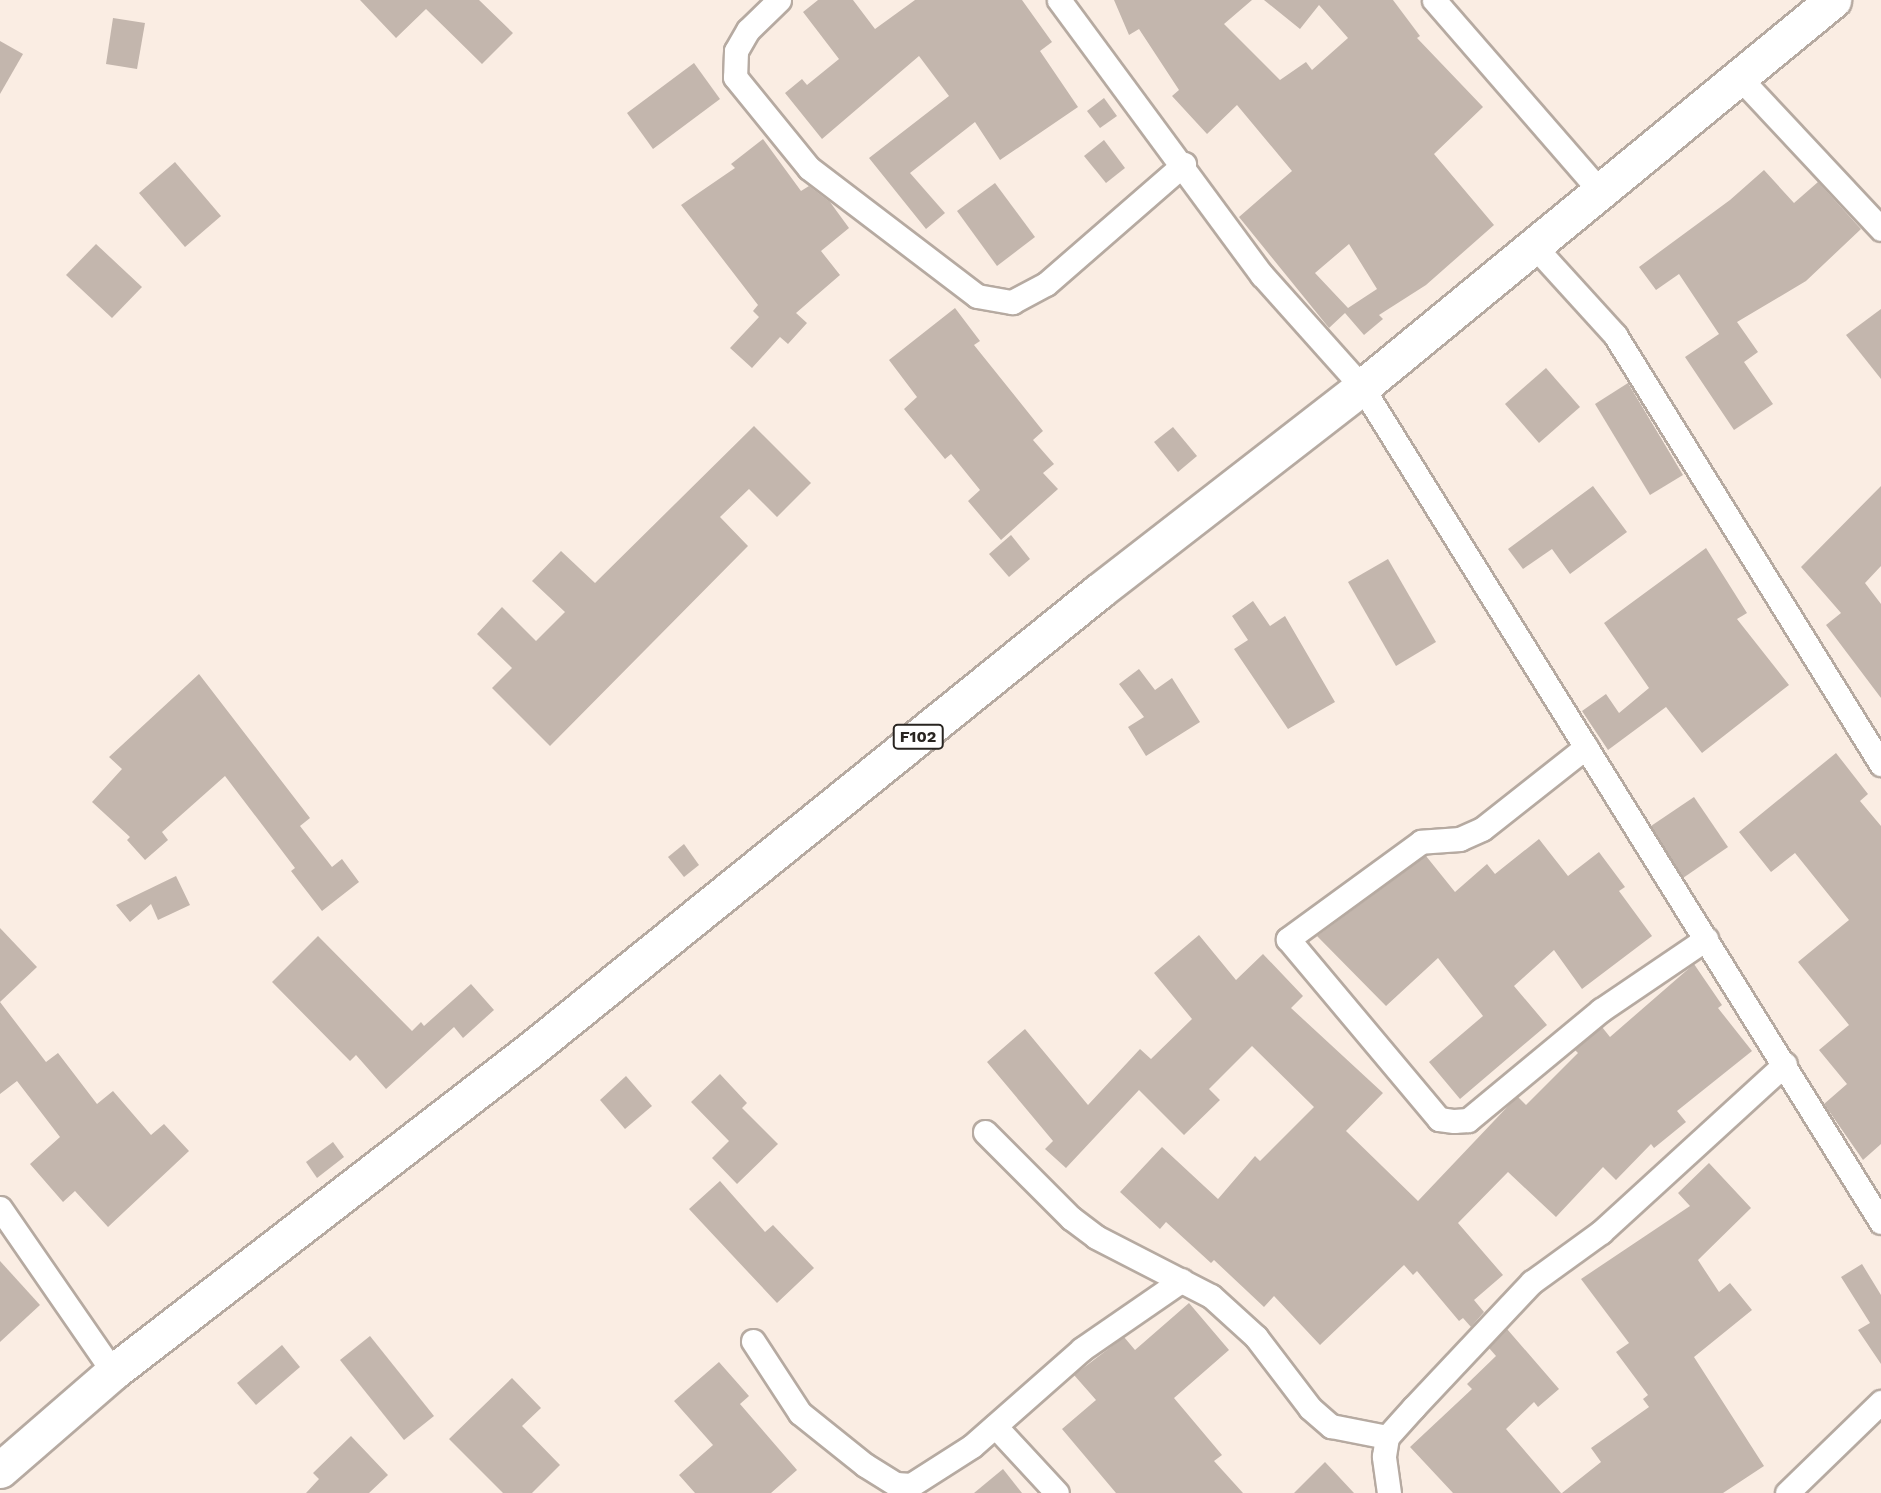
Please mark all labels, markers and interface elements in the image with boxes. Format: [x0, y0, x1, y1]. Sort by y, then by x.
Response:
road number: F102 [892, 724, 944, 750]

